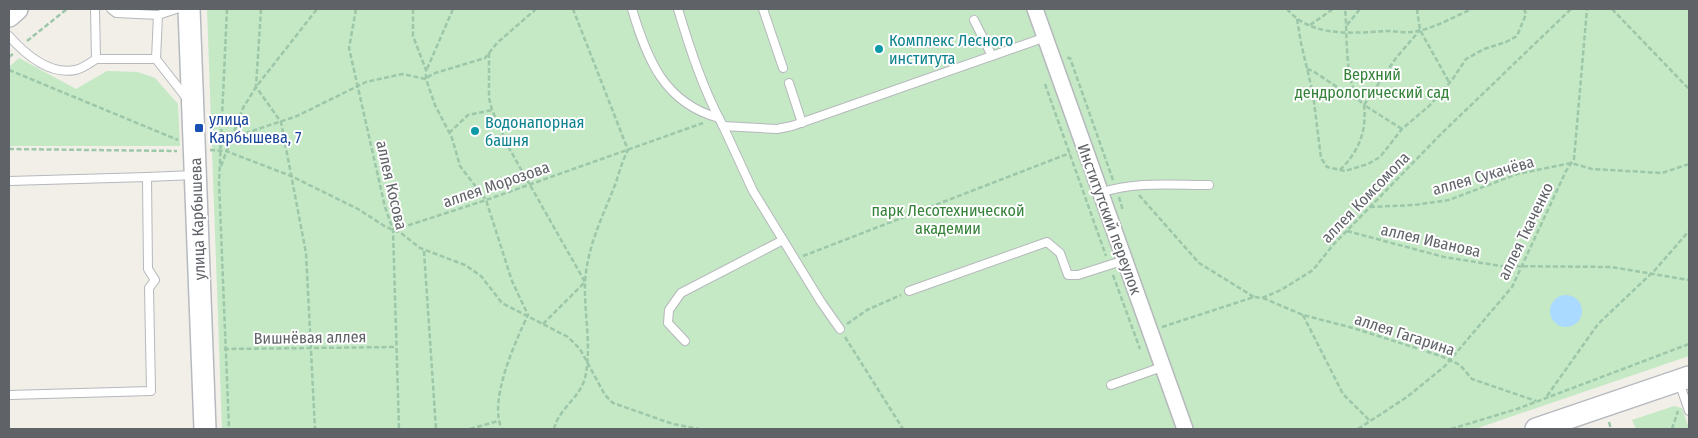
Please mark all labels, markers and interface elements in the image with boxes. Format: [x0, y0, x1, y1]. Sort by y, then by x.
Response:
place label: Комплекс Лесного института [889, 31, 1013, 68]
marker: Комплекс Лесного института [873, 43, 885, 55]
park label: Верхний дендрологический сад [1295, 65, 1449, 102]
place label: улица Карбышева, 7 [209, 110, 302, 147]
place label: Водонапорная башня [485, 113, 585, 150]
marker: улица Карбышева, 7 [193, 122, 205, 134]
marker: Водонапорная башня [469, 125, 481, 137]
street label: аллея Косова [372, 139, 411, 232]
street label: Институтский переулок [1073, 141, 1146, 298]
street label: аллея Комсомола [1317, 148, 1414, 247]
street label: аллея Сукачёва [1430, 152, 1536, 199]
street label: улица Карбышева [186, 157, 209, 281]
street label: аллея Морозова [440, 157, 552, 212]
street label: аллея Ткаченко [1494, 179, 1557, 283]
park label: парк Лесотехнической академии [871, 201, 1025, 238]
street label: аллея Иванова [1379, 220, 1483, 261]
street label: аллея Гагарина [1352, 309, 1457, 360]
street label: Вишнёвая аллея [254, 327, 366, 348]

